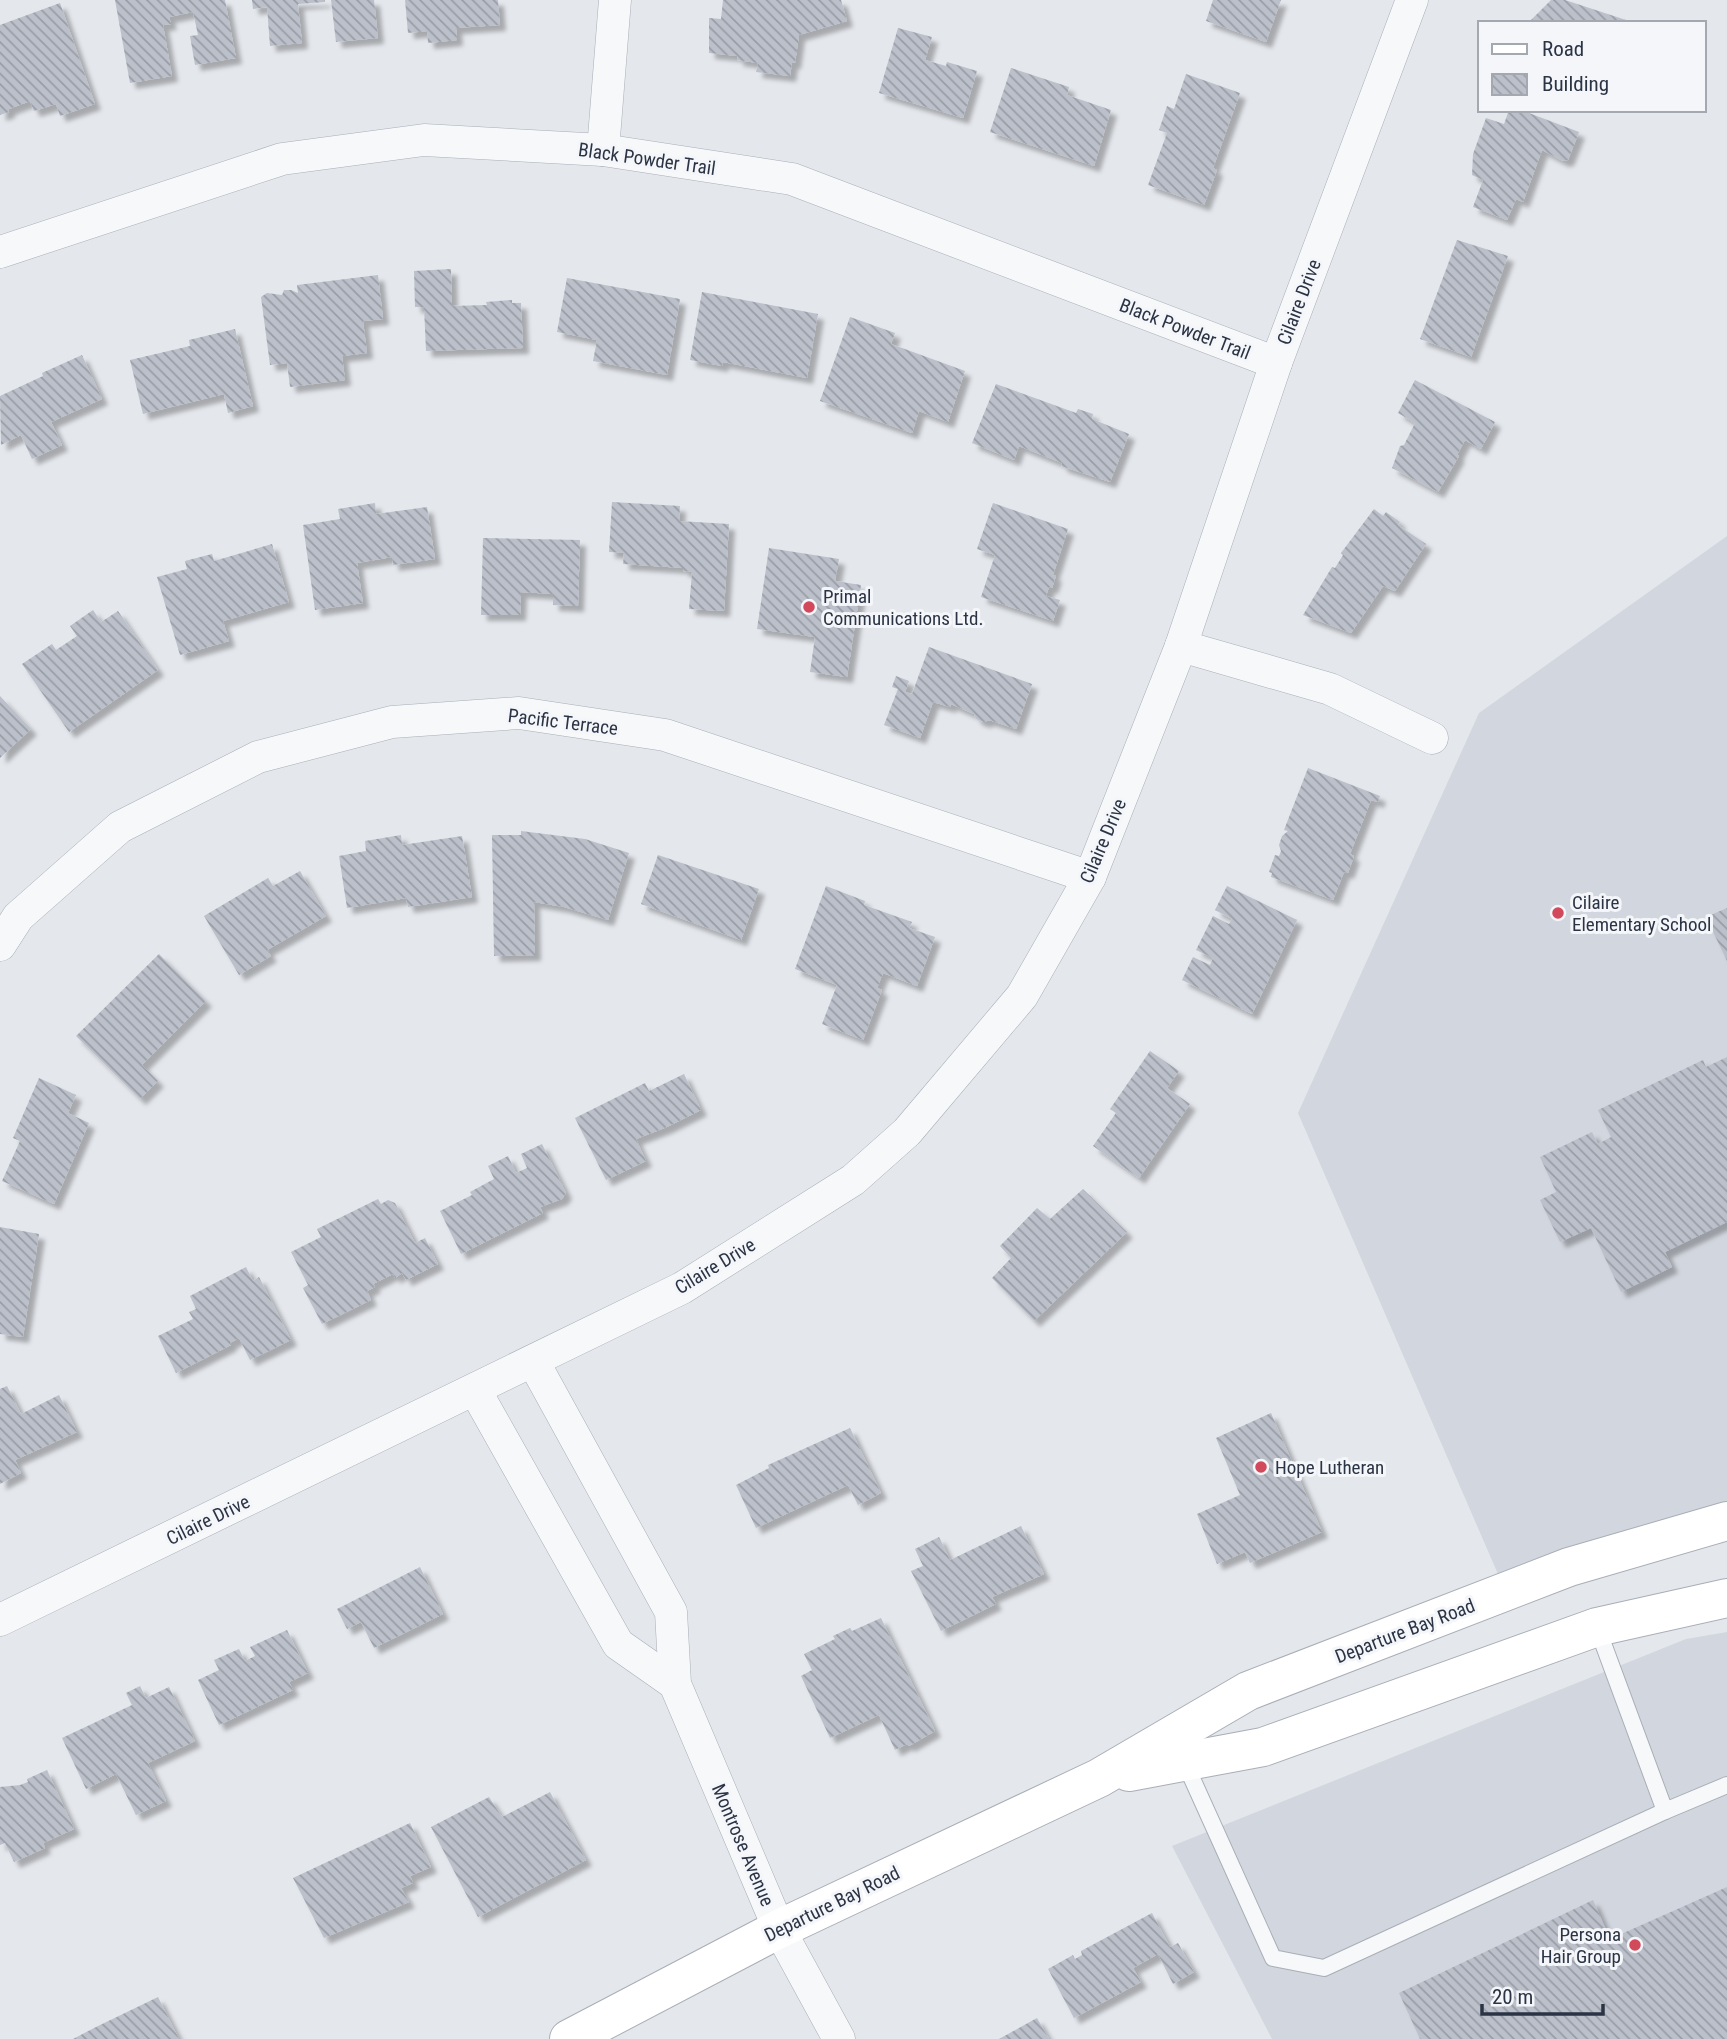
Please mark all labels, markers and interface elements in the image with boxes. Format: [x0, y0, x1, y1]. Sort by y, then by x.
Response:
legend [1478, 21, 1706, 112]
text: Road [1542, 37, 1584, 61]
text: Building [1542, 72, 1609, 96]
street label: Black Powder Trail [577, 138, 717, 180]
street label: Cilaire Drive [1272, 256, 1326, 348]
street label: Black Powder Trail [1116, 293, 1254, 365]
place label: Primal Communications Ltd. [823, 585, 983, 630]
marker: Primal Communications Ltd. [801, 599, 817, 615]
street label: Pacific Terrace [507, 704, 619, 740]
street label: Cilaire Drive [1075, 795, 1131, 887]
place label: Cilaire Elementary School [1572, 891, 1711, 936]
marker: Cilaire Elementary School [1550, 905, 1566, 921]
street label: Cilaire Drive [671, 1233, 759, 1299]
place label: Hope Lutheran [1275, 1456, 1384, 1479]
marker: Hope Lutheran [1253, 1459, 1269, 1475]
street label: Cilaire Drive [163, 1490, 253, 1550]
street label: Departure Bay Road [1332, 1594, 1478, 1668]
street label: Montrose Avenue [707, 1780, 779, 1910]
street label: Departure Bay Road [760, 1861, 904, 1947]
place label: Persona Hair Group [1541, 1923, 1621, 1968]
marker: Persona Hair Group [1627, 1937, 1643, 1953]
scale bar [1482, 1972, 1603, 2016]
text: 20 m [1492, 1985, 1533, 2009]

